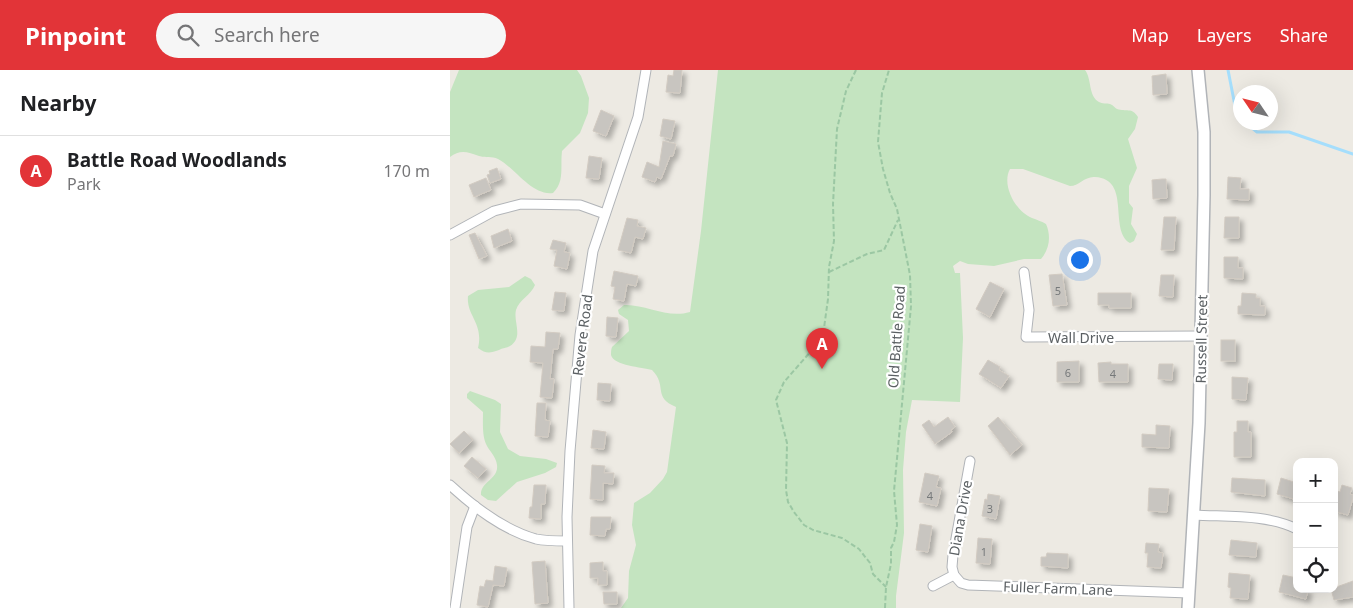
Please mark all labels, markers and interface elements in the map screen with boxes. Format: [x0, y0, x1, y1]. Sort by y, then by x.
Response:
search box [156, 13, 506, 58]
text: Pinpoint [25, 19, 126, 52]
icon: search [174, 21, 202, 49]
text: Search here [214, 22, 320, 48]
text: Map [1131, 23, 1169, 47]
text: Layers [1197, 23, 1252, 47]
text: Share [1280, 23, 1328, 47]
north arrow [1233, 85, 1278, 130]
text: Nearby [20, 89, 96, 117]
text: Battle Road Woodlands [67, 147, 287, 173]
text: A [30, 160, 42, 182]
text: 170 m [383, 160, 430, 182]
text: Park [67, 173, 101, 195]
your location [1067, 247, 1093, 273]
house number: 5 [1055, 283, 1061, 298]
street label: Old Battle Road [883, 285, 909, 389]
street label: Revere Road [568, 293, 596, 377]
street label: Russell Street [1191, 295, 1211, 383]
pin: A [806, 328, 838, 369]
street label: Wall Drive [1048, 328, 1114, 347]
house number: 6 [1065, 365, 1071, 380]
house number: 4 [1110, 366, 1117, 381]
map controls [1293, 458, 1338, 593]
button: + [1293, 458, 1338, 503]
street label: Diana Drive [944, 479, 976, 557]
house number: 4 [927, 488, 934, 503]
house number: 3 [987, 501, 993, 516]
button: − [1293, 503, 1338, 548]
house number: 1 [981, 544, 987, 559]
button: locate [1293, 548, 1338, 593]
street label: Fuller Farm Lane [1003, 577, 1113, 599]

